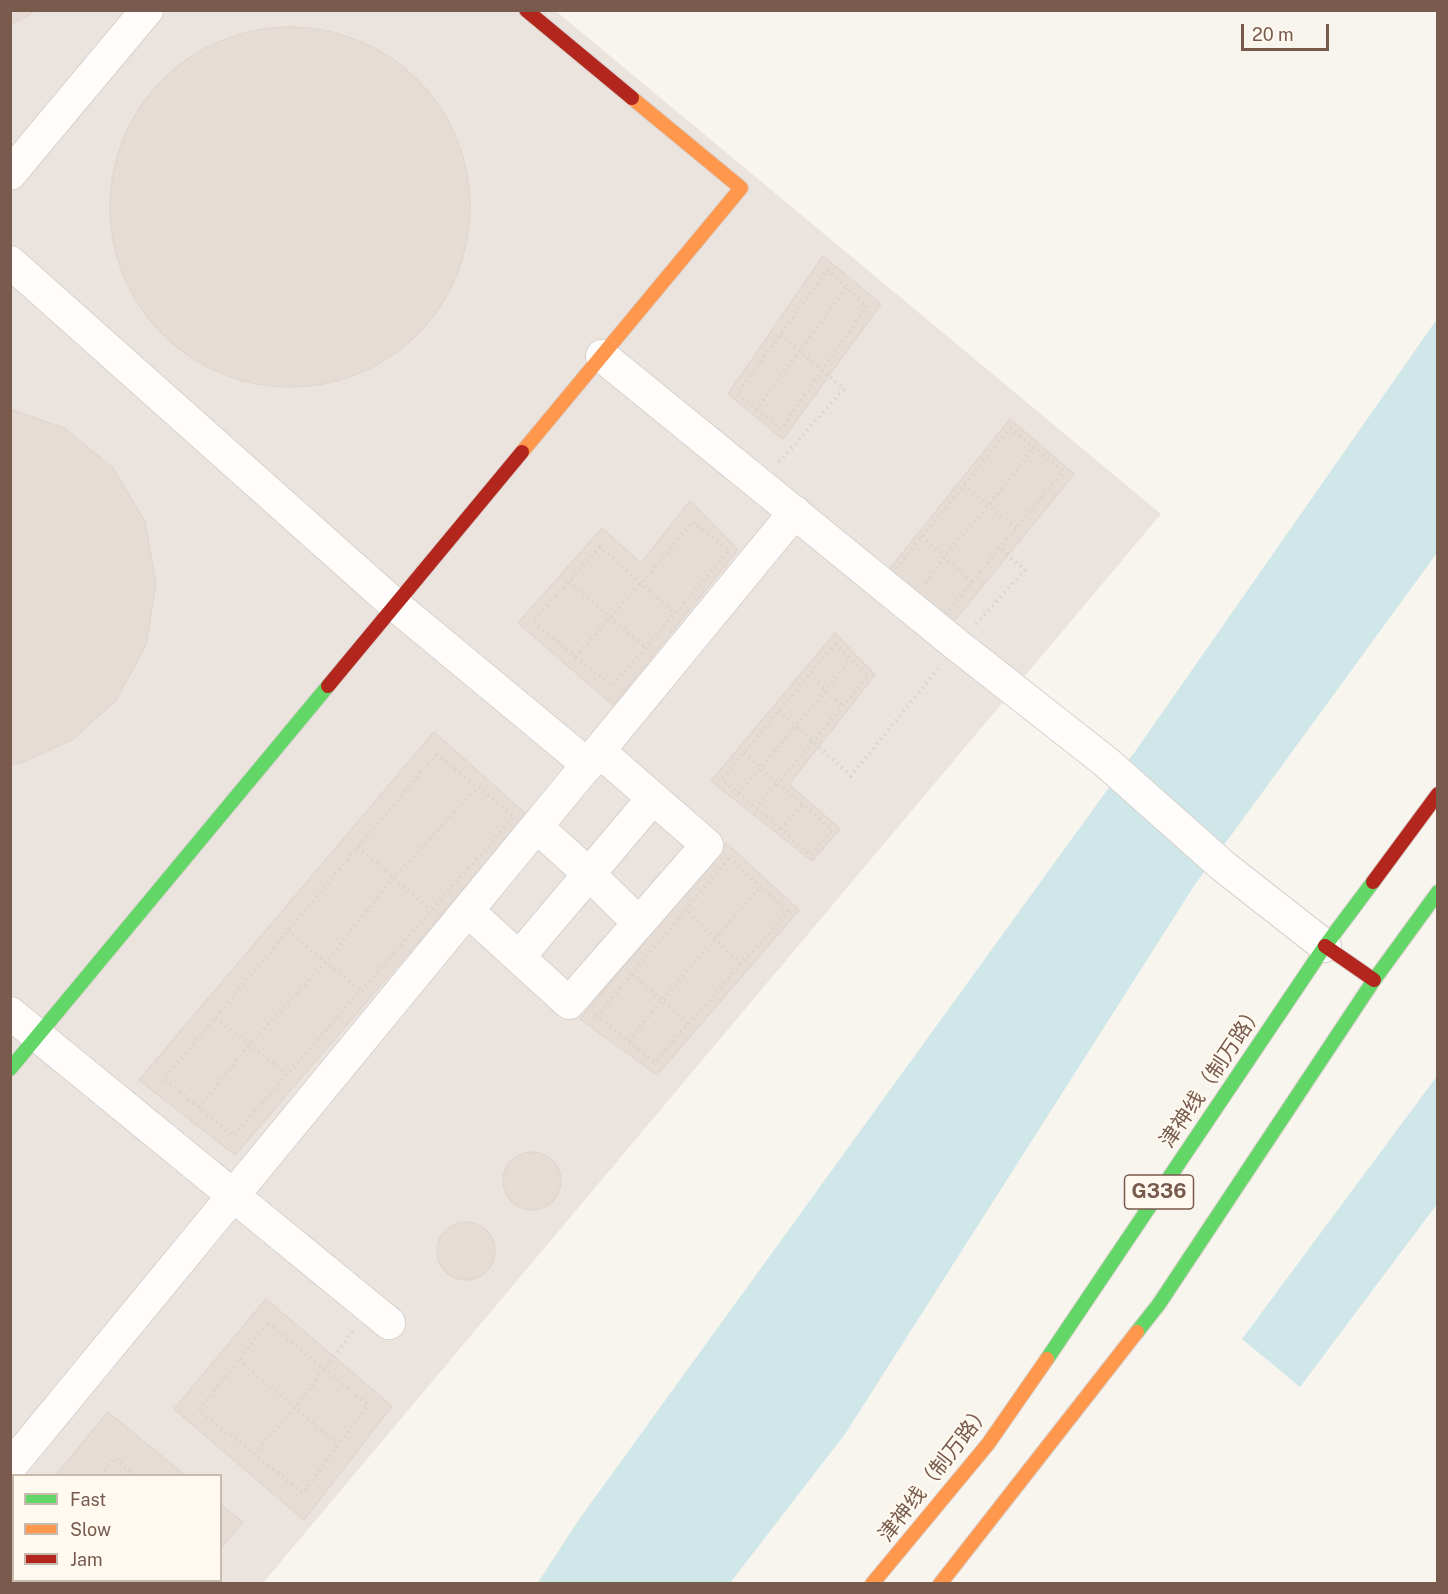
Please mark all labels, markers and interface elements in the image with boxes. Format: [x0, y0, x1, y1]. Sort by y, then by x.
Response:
scale bar [1244, 12, 1332, 50]
text: 20 m [1252, 24, 1294, 45]
street label: 津神线（制万路） [1155, 999, 1269, 1153]
road number: G336 [1124, 1175, 1194, 1209]
street label: 津神线（制万路） [873, 1399, 997, 1547]
legend [12, 1474, 222, 1582]
text: Fast [70, 1489, 106, 1510]
text: Slow [70, 1519, 111, 1540]
text: Jam [70, 1549, 103, 1570]

